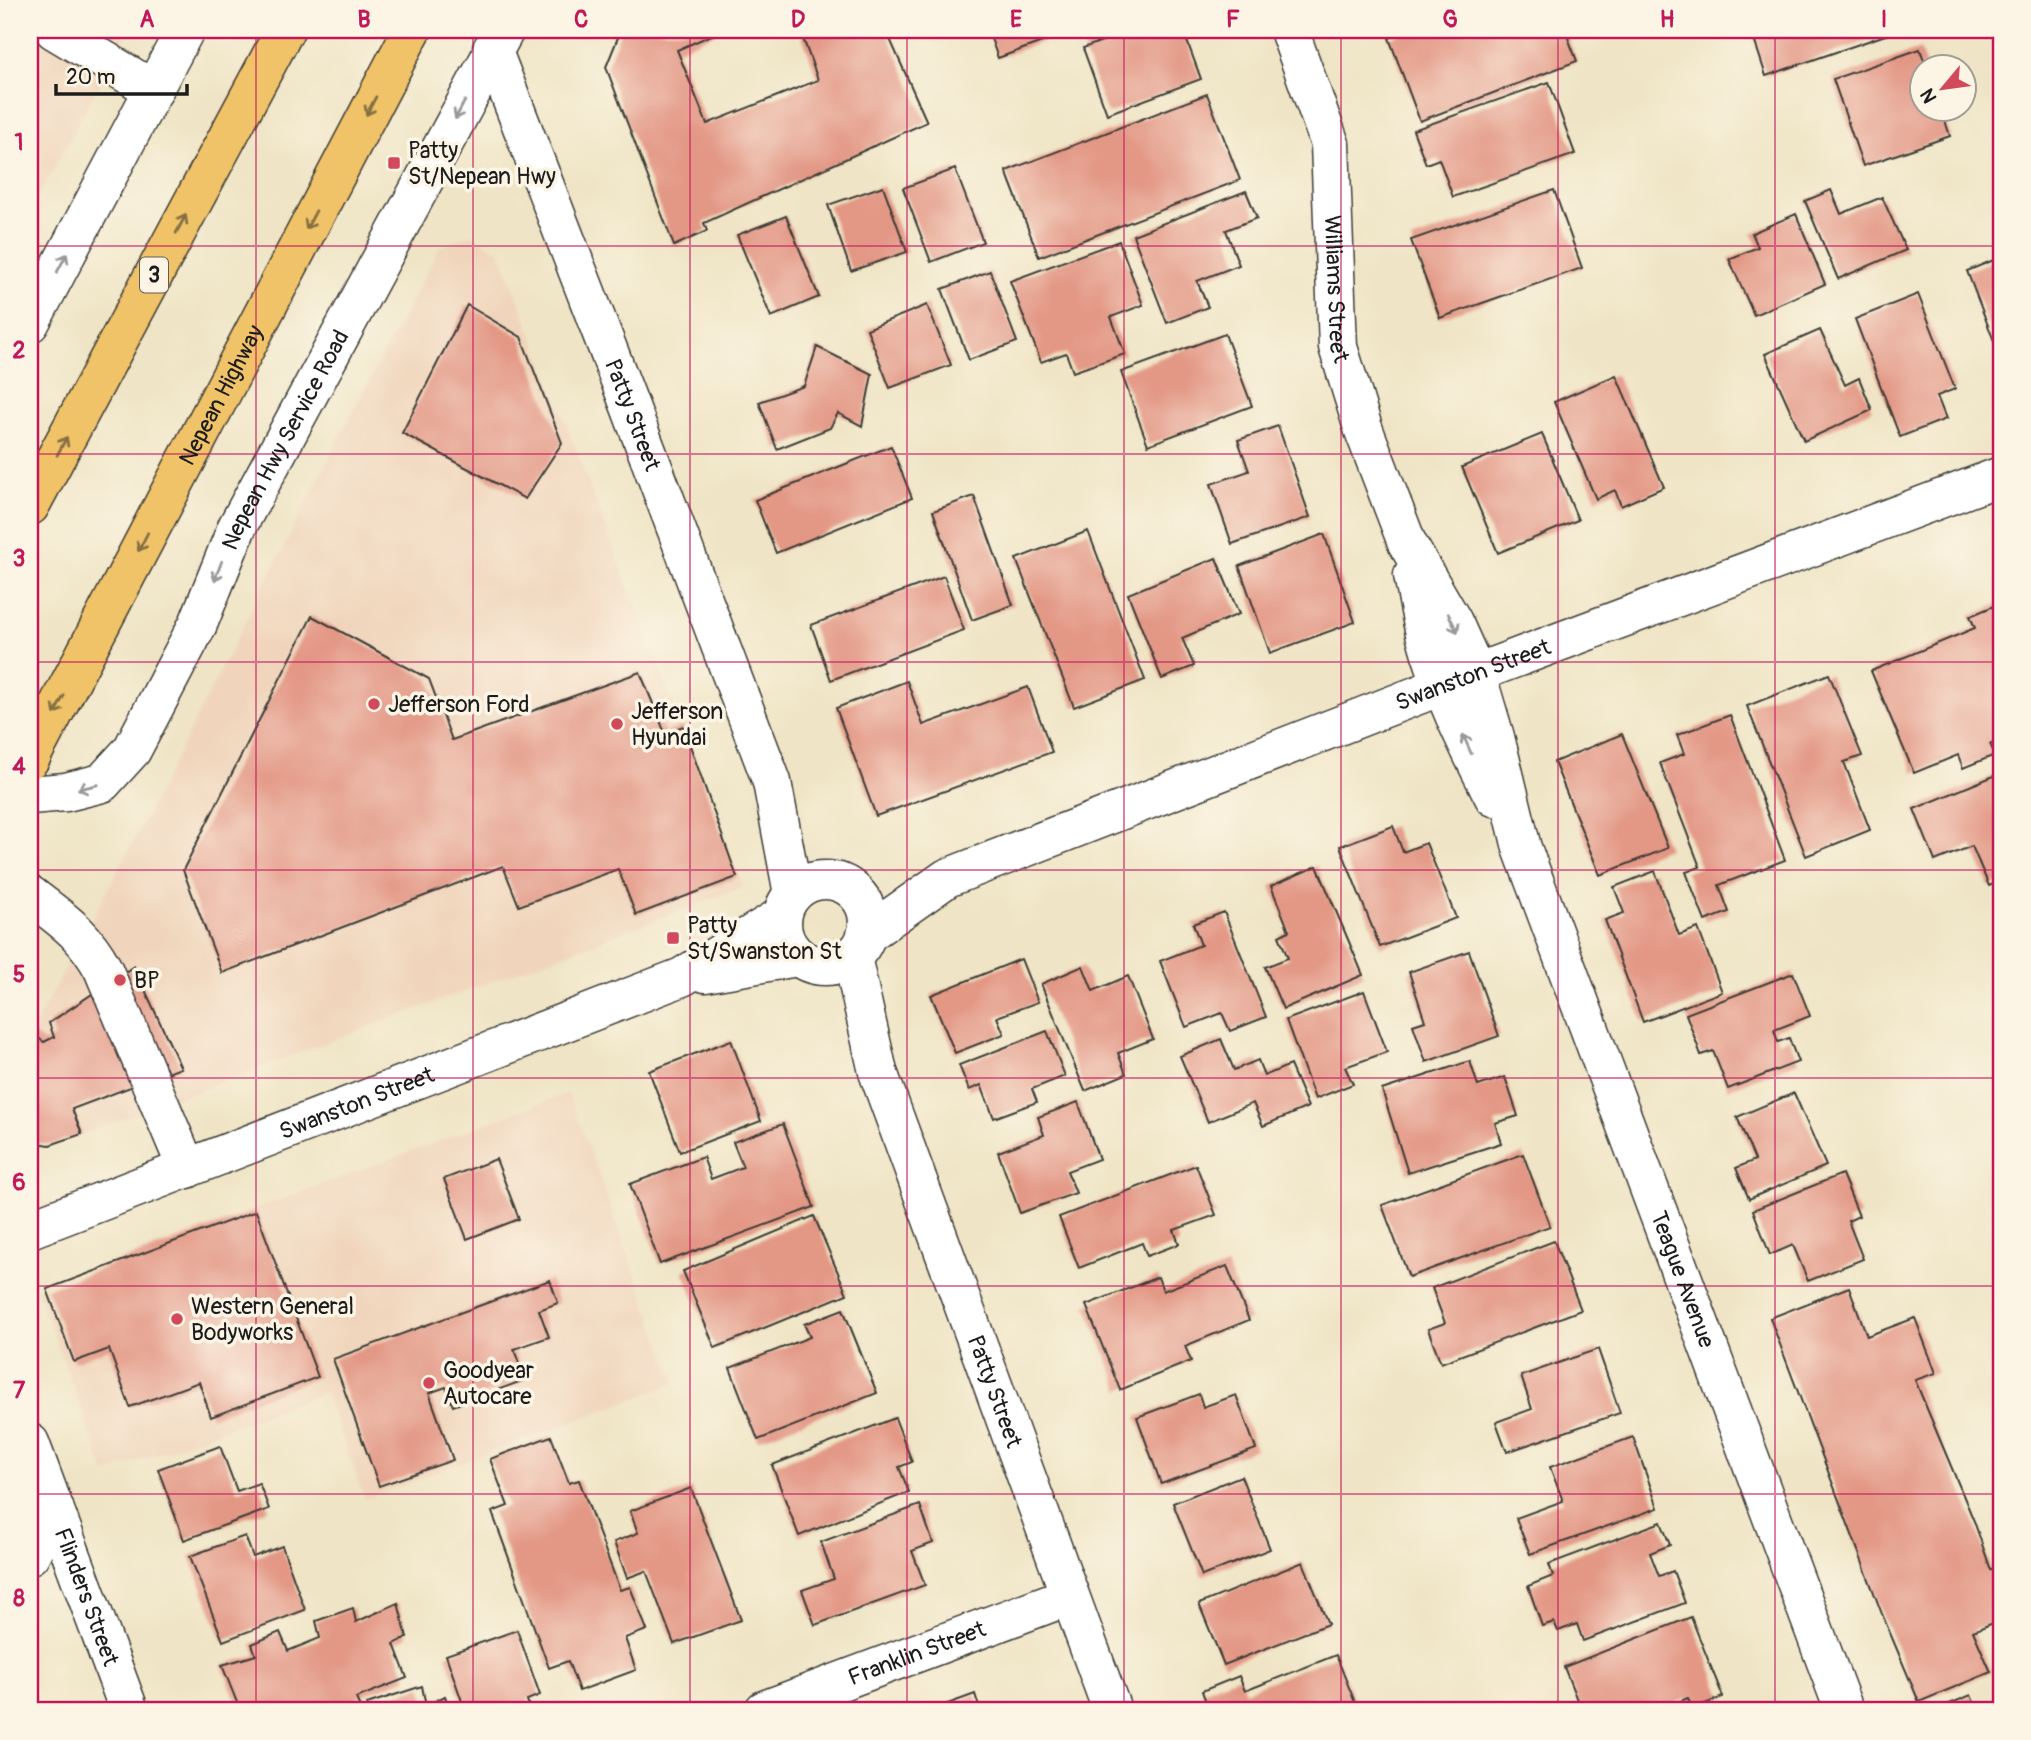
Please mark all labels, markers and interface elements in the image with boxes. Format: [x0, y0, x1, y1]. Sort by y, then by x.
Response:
text: A [140, 5, 155, 34]
text: B [357, 5, 371, 34]
text: C [574, 5, 588, 34]
text: D [791, 5, 805, 34]
text: E [1010, 5, 1022, 34]
text: F [1226, 5, 1240, 34]
text: G [1442, 5, 1458, 34]
text: H [1660, 5, 1674, 34]
text: I [1881, 5, 1887, 34]
scale bar [56, 52, 187, 96]
north arrow [1909, 52, 1979, 122]
text: 20 m [66, 64, 115, 91]
text: N [1915, 84, 1943, 107]
one-way arrow [364, 95, 377, 116]
one-way arrow [453, 99, 467, 119]
text: 1 [15, 128, 24, 157]
place label: Patty St/Nepean Hwy [408, 136, 556, 191]
marker: Patty St/Nepean Hwy [386, 155, 402, 171]
one-way arrow [304, 209, 318, 229]
one-way arrow [175, 214, 188, 235]
street label: Williams Street [1318, 215, 1357, 367]
one-way arrow [56, 253, 69, 274]
road number: 3 [140, 258, 168, 292]
street label: Nepean Highway [172, 320, 270, 470]
street label: Nepean Hwy Service Road [215, 325, 355, 554]
text: 2 [13, 336, 26, 365]
street label: Patty Street [599, 355, 668, 476]
one-way arrow [56, 436, 69, 457]
one-way arrow [136, 531, 149, 552]
text: 3 [13, 544, 25, 573]
one-way arrow [211, 560, 224, 582]
one-way arrow [1446, 612, 1460, 633]
street label: Swanston Street [1391, 632, 1555, 717]
place label: Jefferson Ford [388, 690, 529, 719]
one-way arrow [52, 694, 65, 715]
marker: Jefferson Ford [366, 696, 382, 712]
place label: Jefferson Hyundai [631, 697, 723, 752]
marker: Jefferson Hyundai [609, 716, 625, 732]
one-way arrow [1460, 734, 1473, 755]
text: 4 [12, 752, 26, 781]
one-way arrow [77, 780, 100, 794]
place label: Patty St/Swanston St [687, 911, 843, 966]
marker: Patty St/Swanston St [665, 930, 681, 946]
text: 5 [13, 960, 25, 989]
place label: BP [134, 966, 160, 995]
marker: BP [112, 972, 128, 988]
street label: Swanston Street [275, 1060, 439, 1146]
text: 6 [12, 1168, 26, 1197]
street label: Teague Avenue [1644, 1207, 1722, 1352]
place label: Western General Bodyworks [191, 1292, 354, 1347]
marker: Western General Bodyworks [169, 1311, 185, 1327]
street label: Patty Street [961, 1331, 1029, 1452]
place label: Goodyear Autocare [443, 1356, 534, 1411]
marker: Goodyear Autocare [421, 1375, 437, 1391]
text: 7 [13, 1376, 26, 1405]
street label: Flinders Street [48, 1524, 126, 1670]
text: 8 [13, 1584, 25, 1613]
street label: Franklin Street [844, 1614, 990, 1692]

